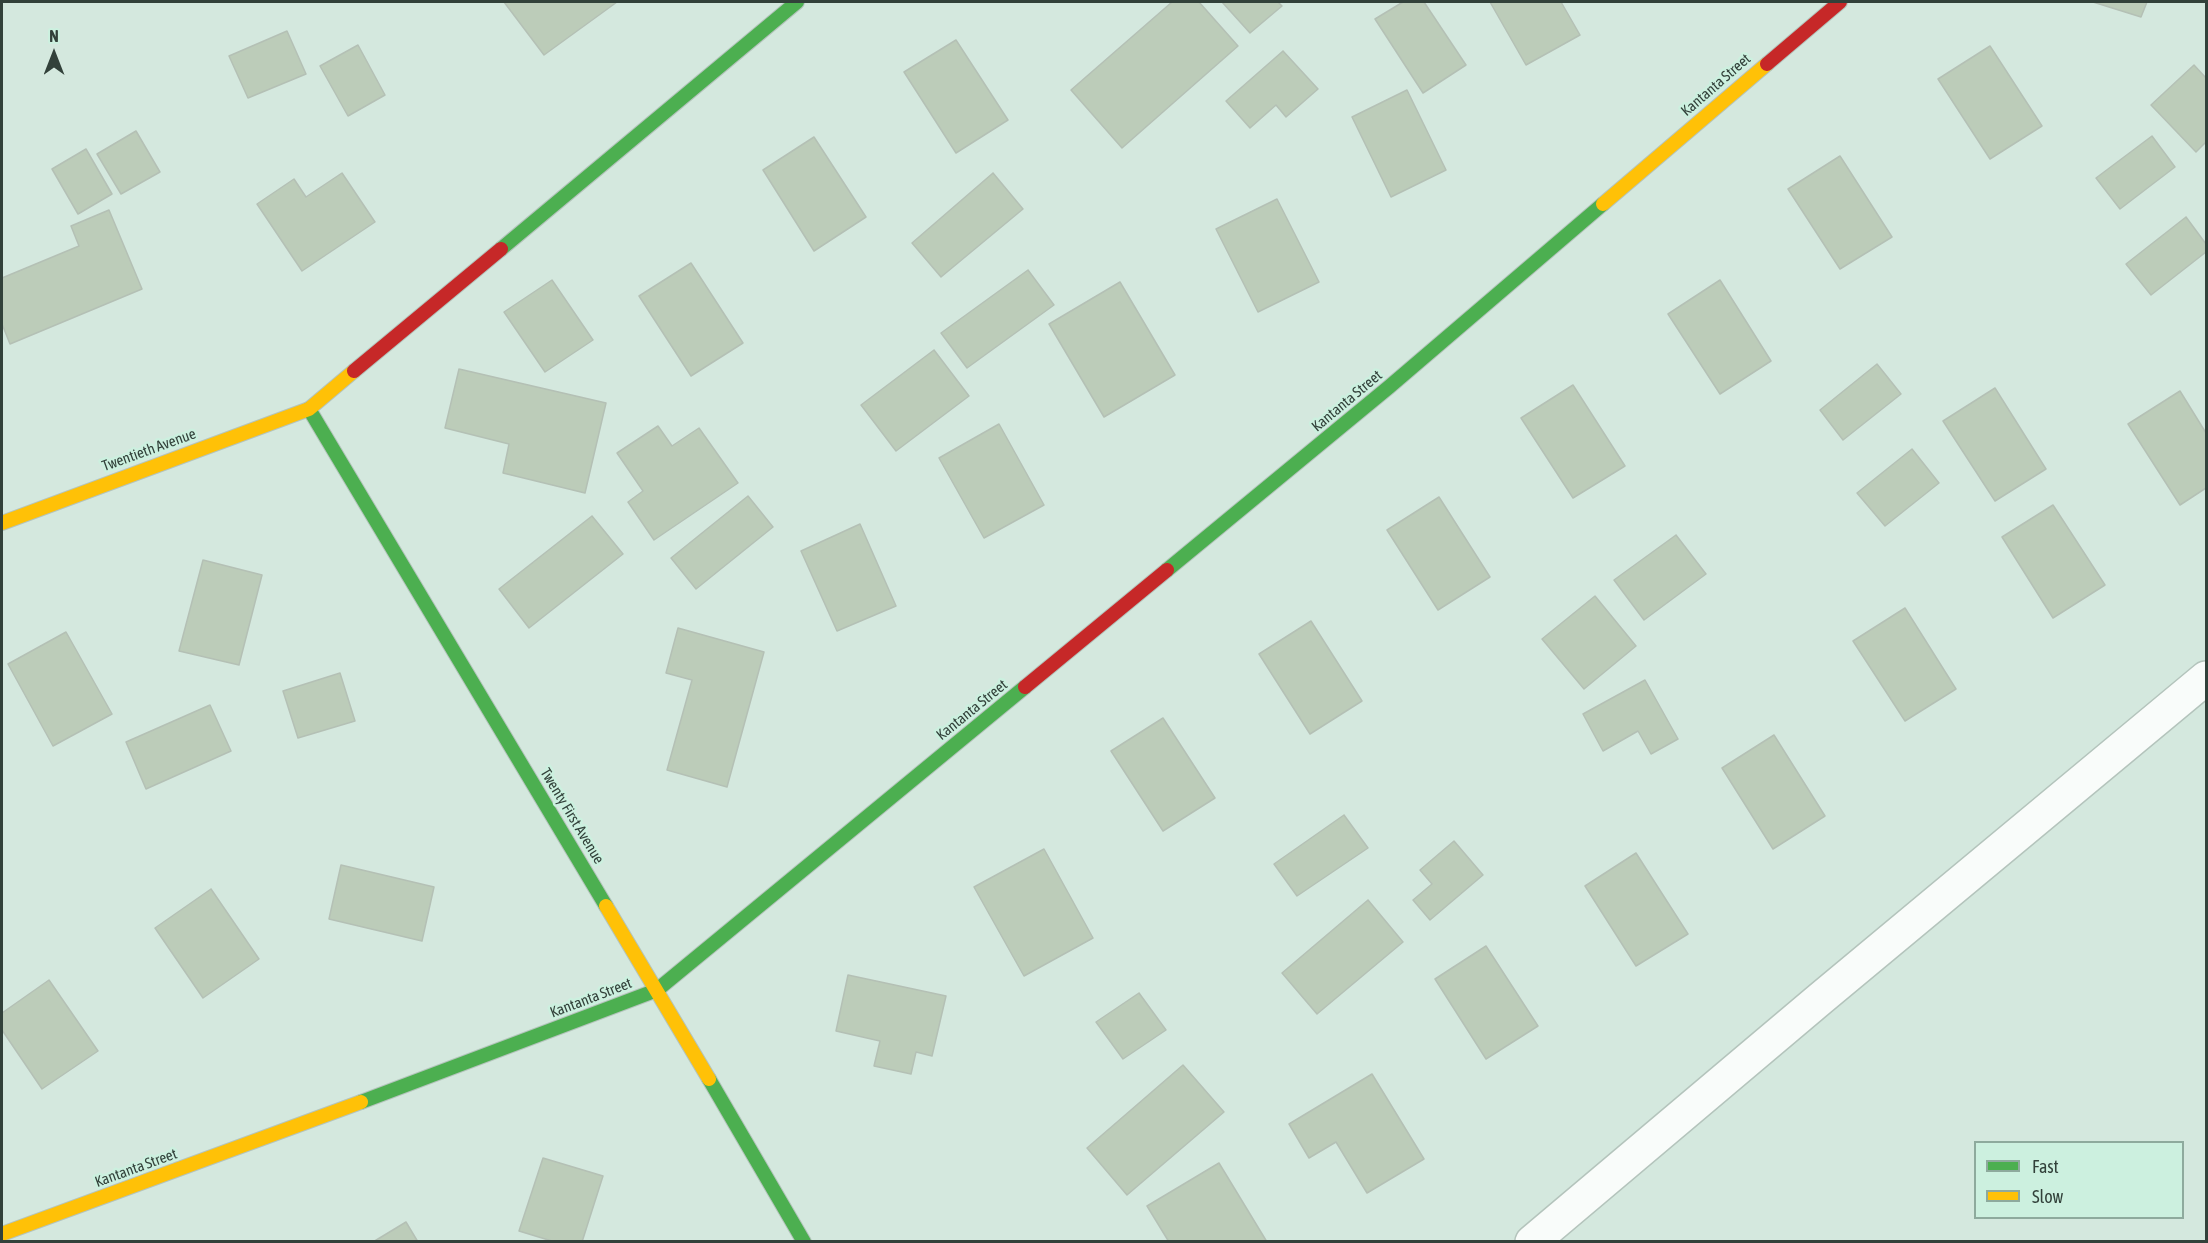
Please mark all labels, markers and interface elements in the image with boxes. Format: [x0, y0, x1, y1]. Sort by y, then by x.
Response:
north arrow [24, 24, 84, 84]
text: N [49, 27, 59, 45]
street label: Kantanta Street [1678, 50, 1754, 120]
street label: Kantanta Street [1308, 366, 1386, 436]
street label: Twentieth Avenue [100, 425, 198, 475]
street label: Kantanta Street [933, 676, 1011, 744]
street label: Twenty First Avenue [536, 765, 608, 867]
street label: Kantanta Street [548, 974, 634, 1022]
legend [1974, 1141, 2184, 1219]
street label: Kantanta Street [92, 1145, 180, 1191]
text: Fast [2032, 1156, 2059, 1177]
text: Slow [2032, 1186, 2063, 1207]

